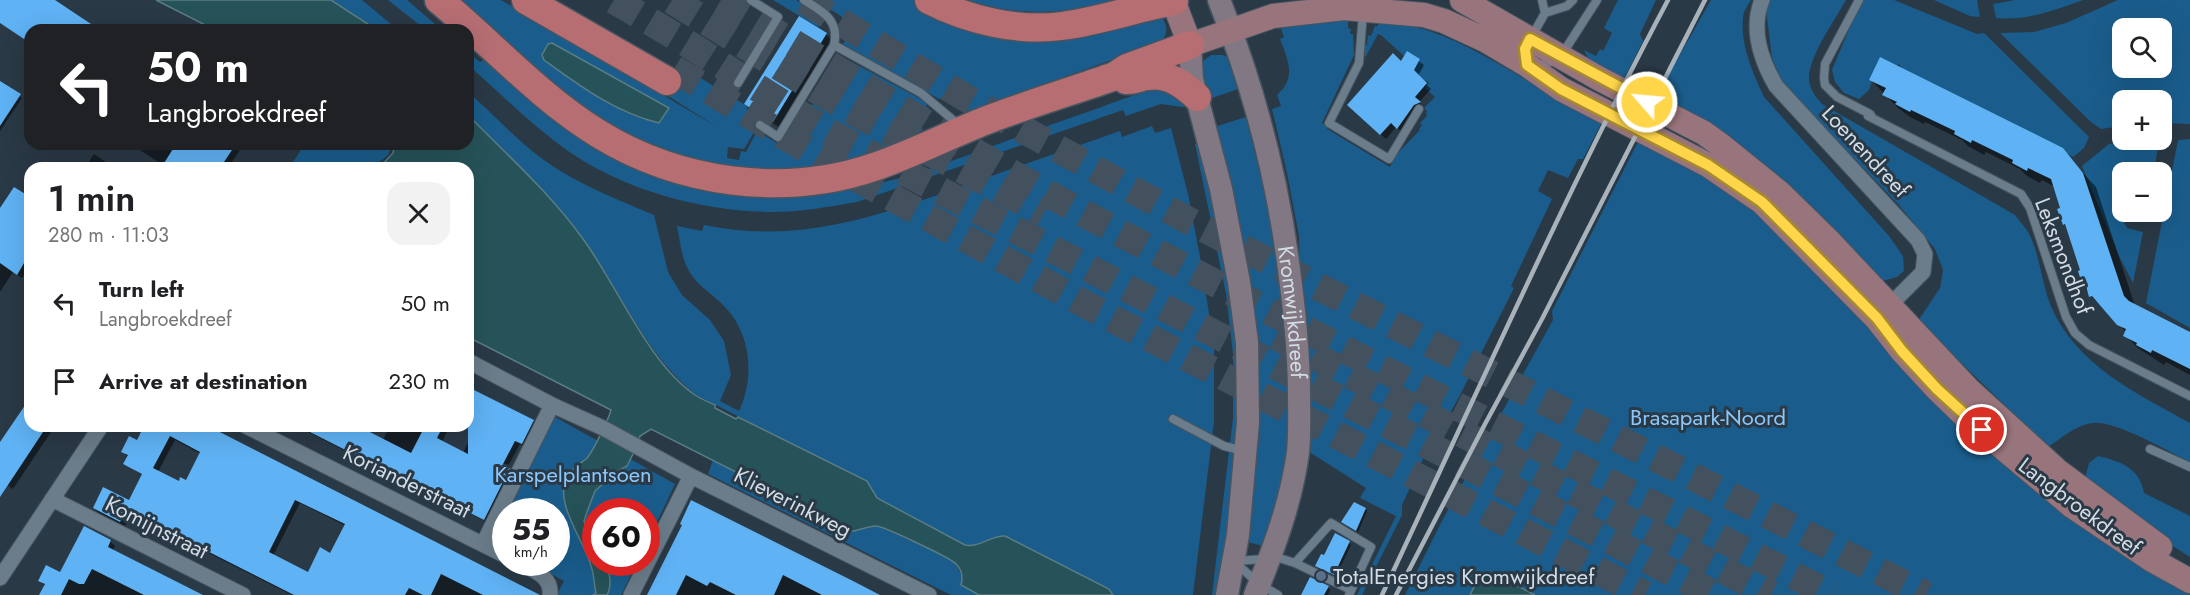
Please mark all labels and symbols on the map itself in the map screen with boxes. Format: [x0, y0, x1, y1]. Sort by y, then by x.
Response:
position arrow [1615, 70, 1679, 134]
street label: Loenendreef [1815, 98, 1918, 205]
street label: Leksmondhof [2027, 193, 2101, 320]
street label: Kromwijkdreef [1270, 244, 1315, 380]
park label: Brasapark-Noord [1630, 401, 1786, 433]
pin [1956, 404, 2007, 455]
street label: Korianderstraat [338, 436, 477, 526]
street label: Langbroekdreef [2012, 449, 2149, 563]
park label: Karspelplantsoen [494, 458, 652, 490]
street label: Klieverinkweg [729, 459, 857, 545]
street label: Komijnstraat [100, 487, 215, 567]
speed limit sign: 60 [582, 498, 660, 576]
place label: TotalEnergies Kromwijkdreef [1333, 560, 1595, 592]
marker: TotalEnergies Kromwijkdreef [1314, 569, 1328, 583]

